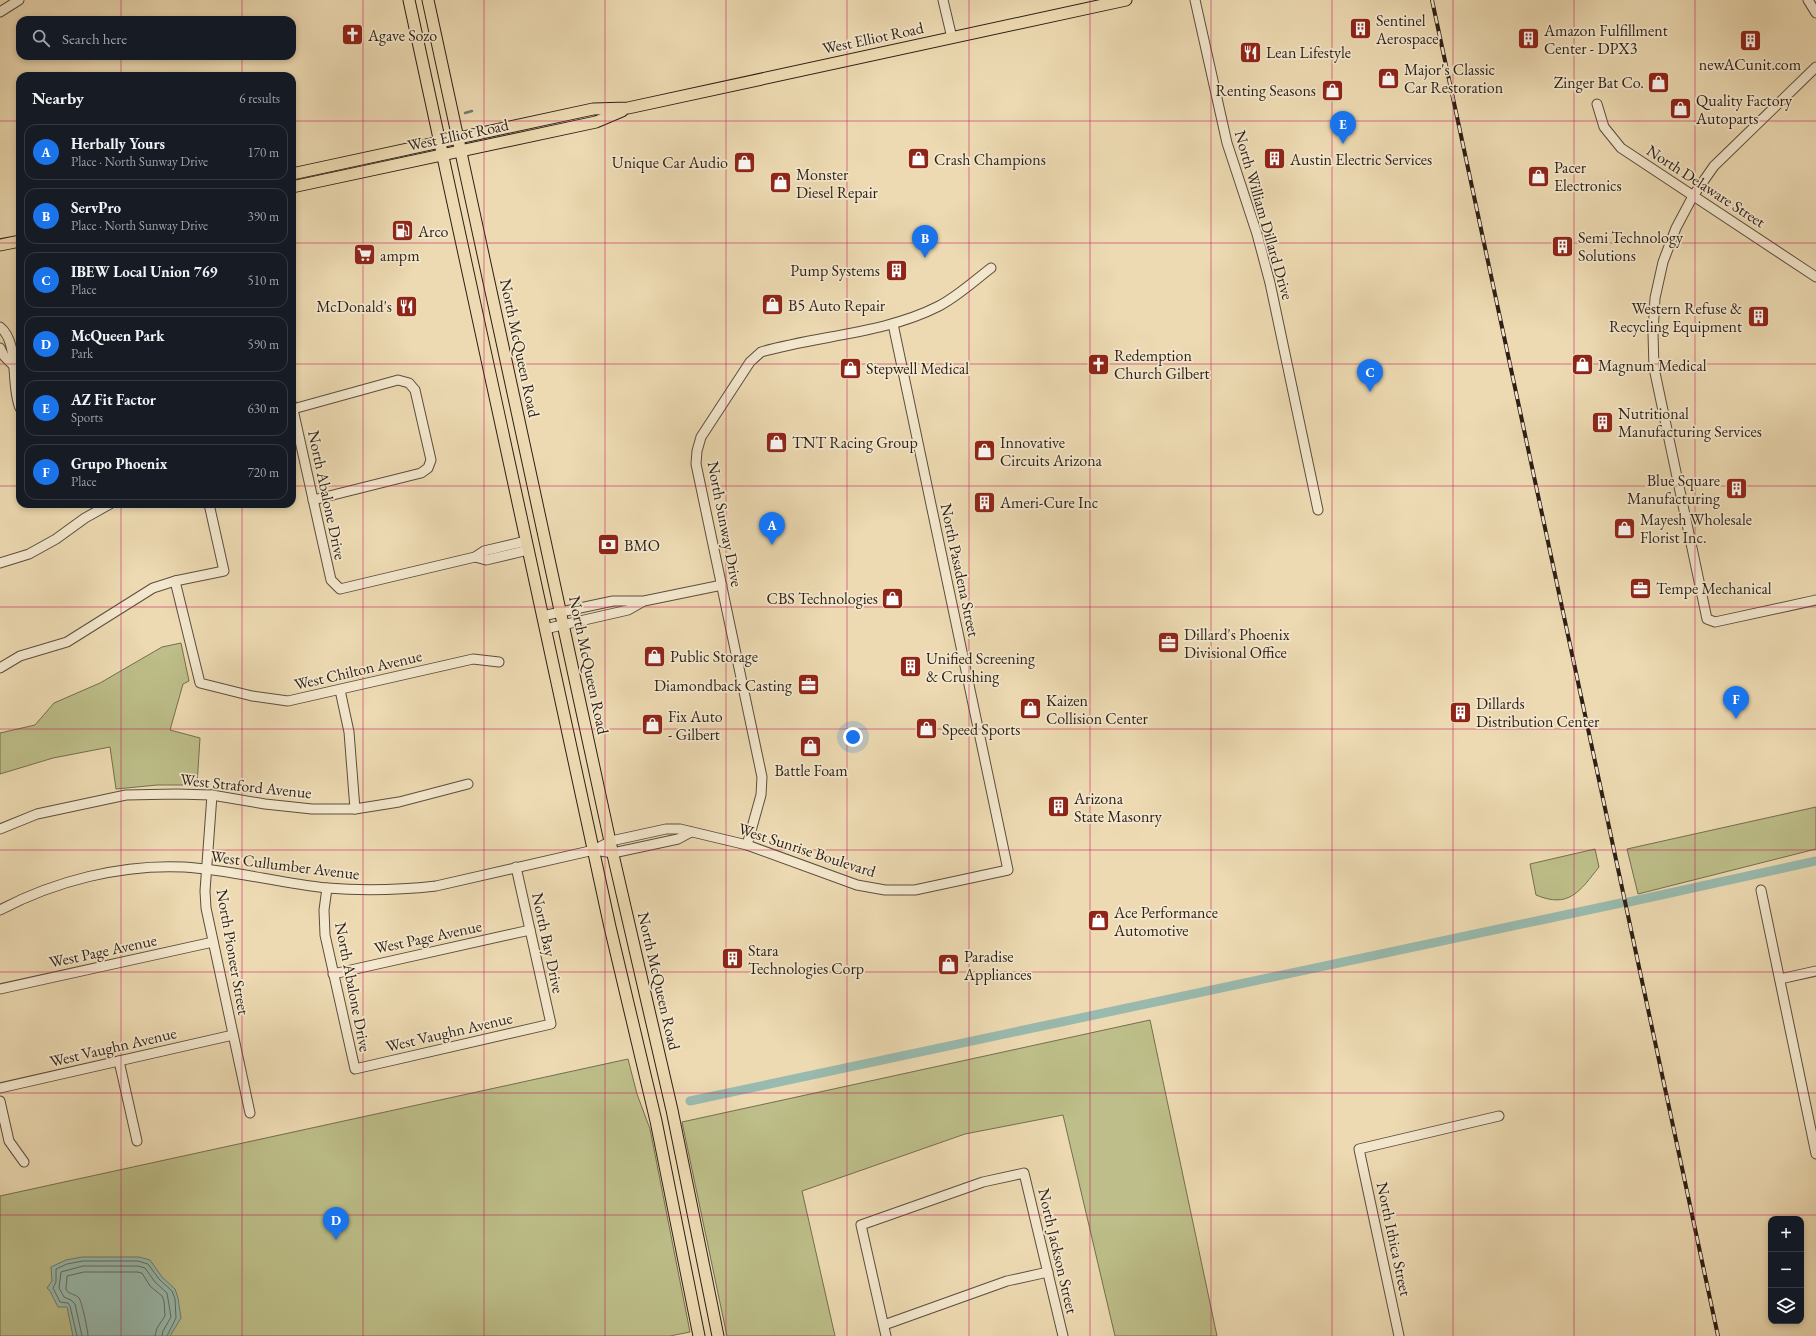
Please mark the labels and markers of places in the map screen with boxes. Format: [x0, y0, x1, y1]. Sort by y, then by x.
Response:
place label: Sentinel Aerospace [1375, 10, 1439, 49]
building icon: Sentinel Aerospace [1347, 16, 1373, 42]
place label: Amazon Fulfillment Center - DPX3 [1543, 20, 1668, 59]
church icon: Agave Sozo [340, 22, 366, 48]
place label: Agave Sozo [367, 25, 437, 46]
building icon: Amazon Fulfillment Center - DPX3 [1516, 26, 1542, 52]
building icon: newACunit.com [1737, 28, 1763, 54]
restaurant icon: Lean Lifestyle [1237, 39, 1263, 65]
place label: Lean Lifestyle [1266, 42, 1351, 63]
place label: newACunit.com [1699, 54, 1802, 75]
place label: Major's Classic Car Restoration [1404, 59, 1504, 98]
shop icon: Major's Classic Car Restoration [1375, 65, 1401, 91]
shop icon: Zinger Bat Co. [1646, 69, 1672, 95]
place label: Zinger Bat Co. [1554, 72, 1644, 93]
shop icon: Renting Seasons [1319, 77, 1345, 103]
place label: Renting Seasons [1216, 80, 1316, 101]
place label: Quality Factory Autoparts [1695, 90, 1793, 129]
shop icon: Quality Factory Autoparts [1668, 96, 1694, 122]
pin: E [1330, 111, 1356, 144]
shop icon: Crash Champions [906, 146, 932, 172]
building icon: Austin Electric Services [1261, 146, 1287, 172]
shop icon: Unique Car Audio [731, 149, 757, 175]
place label: Crash Champions [934, 149, 1046, 170]
place label: Austin Electric Services [1289, 149, 1432, 170]
place label: Unique Car Audio [612, 152, 728, 173]
place label: Pacer Electronics [1554, 157, 1622, 196]
shop icon: Pacer Electronics [1525, 163, 1551, 189]
place label: Monster Diesel Repair [796, 164, 879, 203]
shop icon: Monster Diesel Repair [767, 170, 793, 196]
fuel station icon: Arco [390, 218, 416, 244]
place label: Arco [417, 221, 449, 242]
pin: B [912, 225, 938, 258]
place label: Semi Technology Solutions [1578, 227, 1684, 266]
building icon: Semi Technology Solutions [1549, 233, 1575, 259]
supermarket icon: ampm [351, 242, 377, 268]
place label: ampm [380, 245, 420, 266]
building icon: Pump Systems [883, 257, 909, 283]
place label: Pump Systems [790, 260, 880, 281]
shop icon: B5 Auto Repair [760, 292, 786, 318]
restaurant icon: McDonald's [394, 293, 420, 319]
place label: B5 Auto Repair [788, 295, 886, 316]
place label: McDonald's [316, 296, 392, 317]
place label: Western Refuse & Recycling Equipment [1609, 298, 1742, 337]
building icon: Western Refuse & Recycling Equipment [1745, 304, 1771, 330]
place label: Redemption Church Gilbert [1114, 345, 1210, 384]
church icon: Redemption Church Gilbert [1085, 351, 1111, 377]
shop icon: Magnum Medical [1570, 352, 1596, 378]
shop icon: Stepwell Medical [837, 355, 863, 381]
place label: Magnum Medical [1598, 355, 1707, 376]
place label: Stepwell Medical [866, 358, 969, 379]
pin: C [1357, 359, 1383, 392]
place label: Nutritional Manufacturing Services [1618, 403, 1762, 442]
building icon: Nutritional Manufacturing Services [1589, 409, 1615, 435]
shop icon: TNT Racing Group [763, 429, 789, 455]
place label: TNT Racing Group [792, 432, 918, 453]
place label: Innovative Circuits Arizona [1000, 432, 1103, 471]
shop icon: Innovative Circuits Arizona [972, 438, 998, 464]
place label: Blue Square Manufacturing [1627, 470, 1721, 509]
building icon: Blue Square Manufacturing [1723, 476, 1749, 502]
building icon: Ameri-Cure Inc [971, 489, 997, 515]
place label: Ameri-Cure Inc [999, 492, 1098, 513]
place label: Mayesh Wholesale Florist Inc. [1640, 509, 1752, 548]
pin: A [759, 512, 785, 545]
shop icon: Mayesh Wholesale Florist Inc. [1612, 515, 1638, 541]
bank icon: BMO [596, 532, 622, 558]
place label: BMO [624, 535, 660, 556]
office icon: Tempe Mechanical [1628, 575, 1654, 601]
place label: Tempe Mechanical [1656, 578, 1772, 599]
shop icon: CBS Technologies [880, 585, 906, 611]
place label: CBS Technologies [767, 588, 878, 609]
place label: Dillard's Phoenix Divisional Office [1184, 624, 1290, 663]
office icon: Dillard's Phoenix Divisional Office [1156, 630, 1182, 656]
shop icon: Public Storage [642, 643, 668, 669]
place label: Public Storage [670, 646, 758, 667]
place label: Unified Screening & Crushing [926, 648, 1036, 687]
building icon: Unified Screening & Crushing [898, 654, 924, 680]
office icon: Diamondback Casting [795, 672, 821, 698]
place label: Diamondback Casting [654, 675, 793, 696]
pin: F [1723, 686, 1749, 719]
place label: Kaizen Collision Center [1046, 690, 1149, 729]
place label: Dillards Distribution Center [1476, 693, 1600, 732]
shop icon: Kaizen Collision Center [1017, 696, 1043, 722]
building icon: Dillards Distribution Center [1447, 699, 1473, 725]
place label: Fix Auto - Gilbert [668, 706, 723, 745]
shop icon: Fix Auto - Gilbert [640, 712, 666, 738]
shop icon: Speed Sports [913, 716, 939, 742]
place label: Speed Sports [942, 719, 1020, 740]
shop icon: Battle Foam [798, 733, 824, 759]
place label: Battle Foam [774, 760, 848, 781]
place label: Arizona State Masonry [1073, 788, 1163, 827]
building icon: Arizona State Masonry [1046, 794, 1072, 820]
place label: Ace Performance Automotive [1113, 902, 1218, 941]
shop icon: Ace Performance Automotive [1085, 908, 1111, 934]
place label: Stara Technologies Corp [748, 940, 864, 979]
building icon: Stara Technologies Corp [720, 946, 746, 972]
place label: Paradise Appliances [963, 946, 1032, 985]
shop icon: Paradise Appliances [935, 952, 961, 978]
pin: D [323, 1207, 349, 1240]

